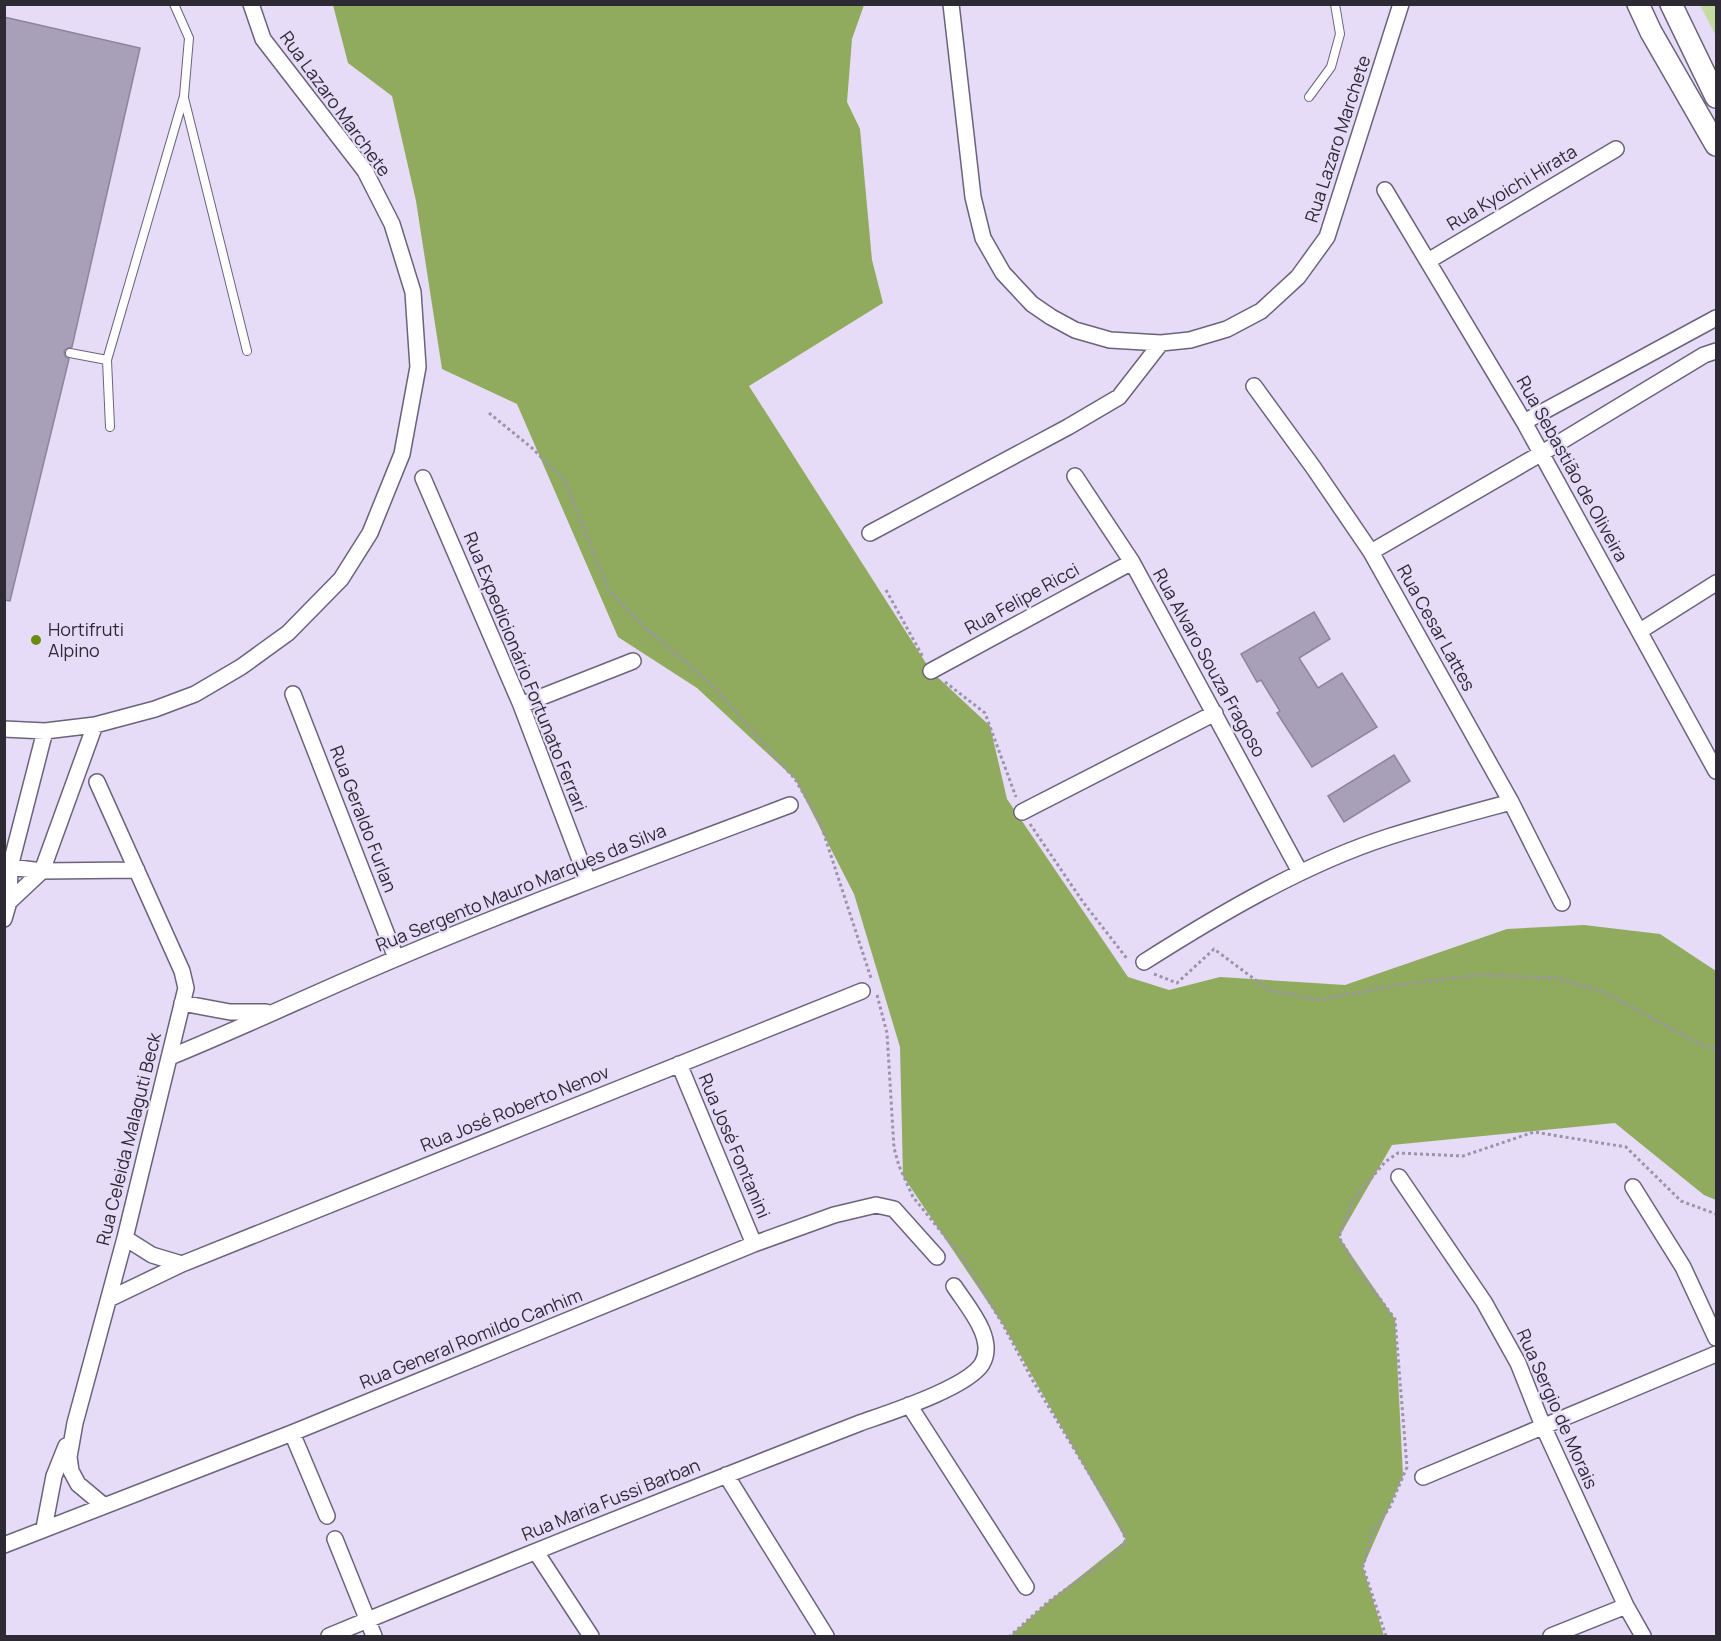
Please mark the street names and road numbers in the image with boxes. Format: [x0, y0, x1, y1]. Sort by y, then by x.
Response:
street label: Rua Lazaro Marchete [275, 26, 397, 181]
street label: Rua Lazaro Marchete [1299, 52, 1375, 225]
street label: Rua Kyoichi Hirata [1442, 139, 1581, 235]
street label: Rua Sebastião de Oliveira [1512, 371, 1634, 566]
street label: Rua Expedicionário Fortunato Ferrari [459, 528, 593, 815]
street label: Rua Felipe Ricci [960, 557, 1083, 639]
street label: Rua Cesar Lattes [1392, 560, 1482, 695]
street label: Rua Alvaro Souza Fragoso [1148, 564, 1272, 761]
street label: Rua Geraldo Furlan [325, 742, 403, 895]
street label: Rua Sergento Mauro Marques da Silva [372, 818, 669, 957]
street label: Rua Celeida Malaguti Beck [90, 1029, 166, 1248]
street label: Rua José Roberto Nenov [417, 1059, 613, 1157]
street label: Rua José Fontanini [694, 1069, 776, 1222]
street label: Rua General Romildo Canhim [356, 1282, 585, 1394]
street label: Rua Sergio de Morais [1512, 1325, 1604, 1492]
street label: Rua Maria Fussi Barban [518, 1452, 703, 1546]

